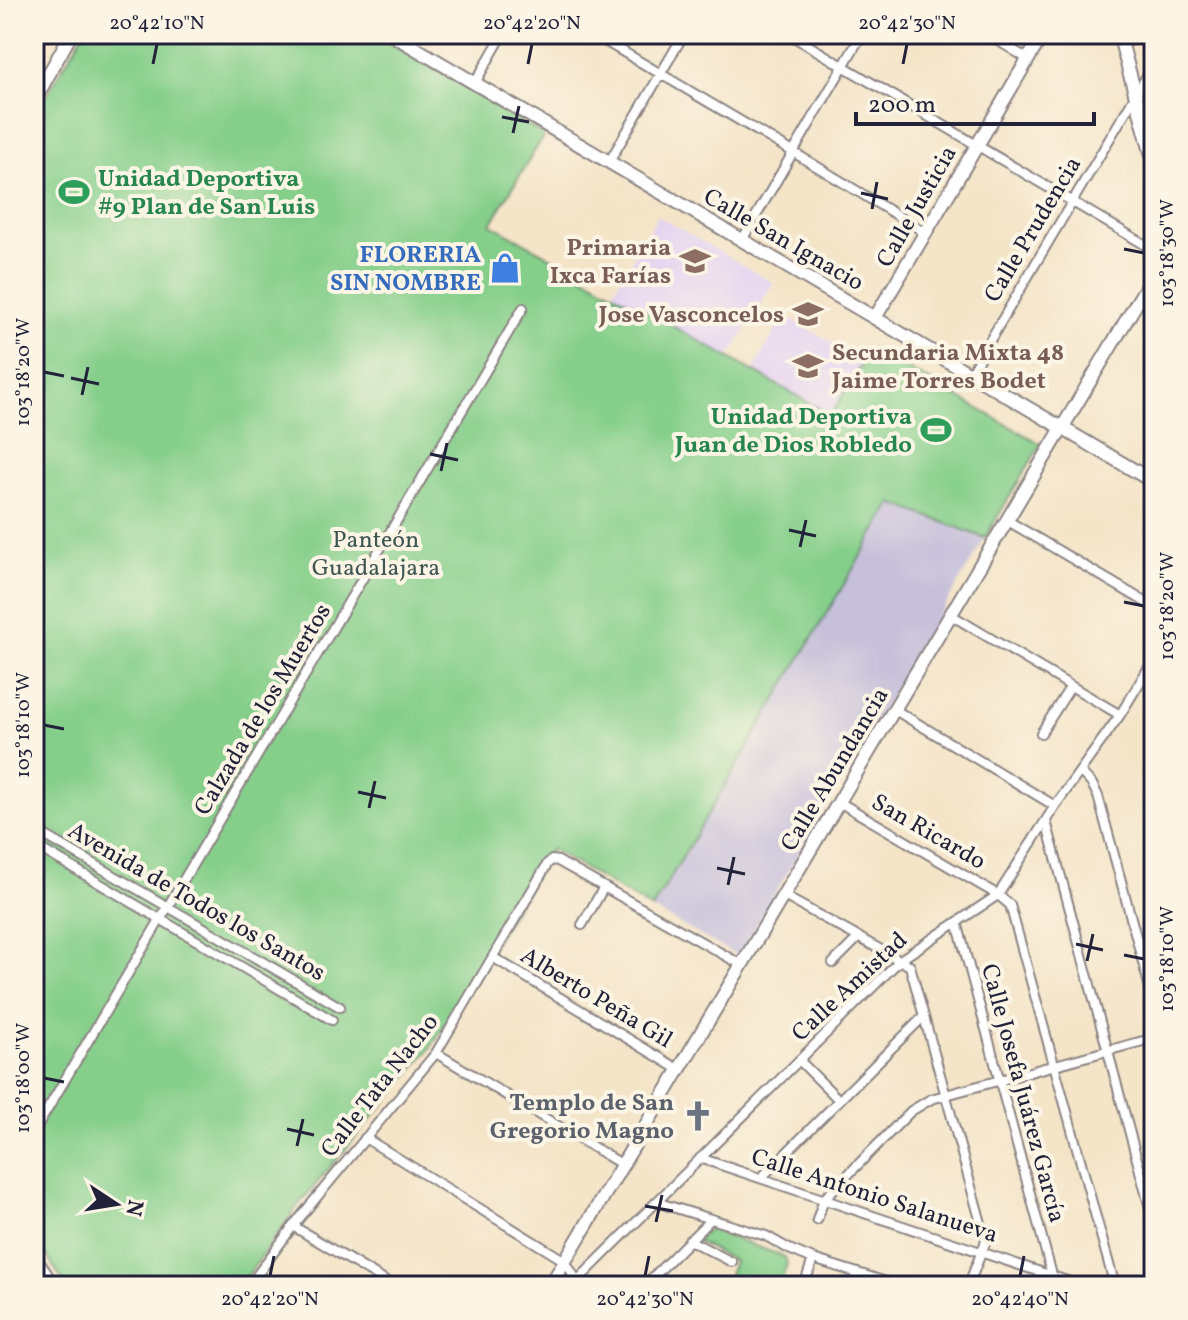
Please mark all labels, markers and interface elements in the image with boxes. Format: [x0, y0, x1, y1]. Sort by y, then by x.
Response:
text: 20°42'10"N [109, 10, 205, 38]
text: 20°42'20"N [483, 10, 581, 38]
text: 20°42'30"N [858, 10, 956, 38]
scale bar [856, 76, 1094, 126]
text: 200 m [868, 89, 936, 123]
street label: Calle Justicia [869, 140, 966, 274]
street label: Calle Prudencia [977, 151, 1091, 309]
place label: Unidad Deportiva #9 Plan de San Luis [98, 163, 315, 225]
sports icon: Unidad Deportiva #9 Plan de San Luis [57, 175, 91, 209]
street label: Calle San Ignacio [696, 181, 870, 301]
text: 103°18'30"W [1154, 199, 1182, 307]
place label: Primaria Ixca Farías [550, 232, 671, 294]
place label: FLORERIA SIN NOMBRE [330, 239, 481, 301]
school or university icon: Primaria Ixca Farías [678, 244, 712, 278]
shop icon: FLORERIA SIN NOMBRE [488, 251, 522, 285]
school or university icon: Jose Vasconcelos [791, 297, 825, 331]
place label: Jose Vasconcelos [598, 299, 784, 333]
text: 103°18'20"W [10, 318, 38, 426]
place label: Secundaria Mixta 48 Jaime Torres Bodet [831, 337, 1064, 399]
school or university icon: Secundaria Mixta 48 Jaime Torres Bodet [791, 349, 825, 383]
place label: Unidad Deportiva Juan de Dios Robledo [674, 401, 912, 463]
sports icon: Unidad Deportiva Juan de Dios Robledo [919, 413, 953, 447]
park label: Panteón Guadalajara [312, 524, 440, 586]
text: 103°18'20"W [1154, 552, 1182, 660]
street label: Calzada de los Muertos [187, 598, 341, 822]
text: 103°18'10"W [10, 672, 38, 778]
street label: Calle Abundancia [773, 682, 898, 858]
street label: San Ricardo [865, 786, 991, 879]
street label: Avenida de Todos los Santos [61, 815, 331, 991]
text: 103°18'10"W [1154, 906, 1182, 1012]
street label: Calle Amistad [785, 925, 916, 1050]
street label: Alberto Peña Gil [513, 940, 679, 1058]
street label: Calle Josefa Juárez García [971, 960, 1073, 1227]
street label: Calle Tata Nacho [314, 1007, 447, 1165]
text: 103°18'00"W [10, 1023, 38, 1133]
place label: Templo de San Gregorio Magno [490, 1087, 674, 1149]
church icon: Templo de San Gregorio Magno [681, 1099, 715, 1133]
street label: Calle Antonio Salanueva [747, 1141, 1002, 1253]
north arrow [76, 1164, 156, 1244]
text: N [116, 1197, 150, 1219]
text: 20°42'20"N [221, 1286, 319, 1314]
text: 20°42'30"N [596, 1286, 694, 1314]
text: 20°42'40"N [971, 1286, 1069, 1314]

